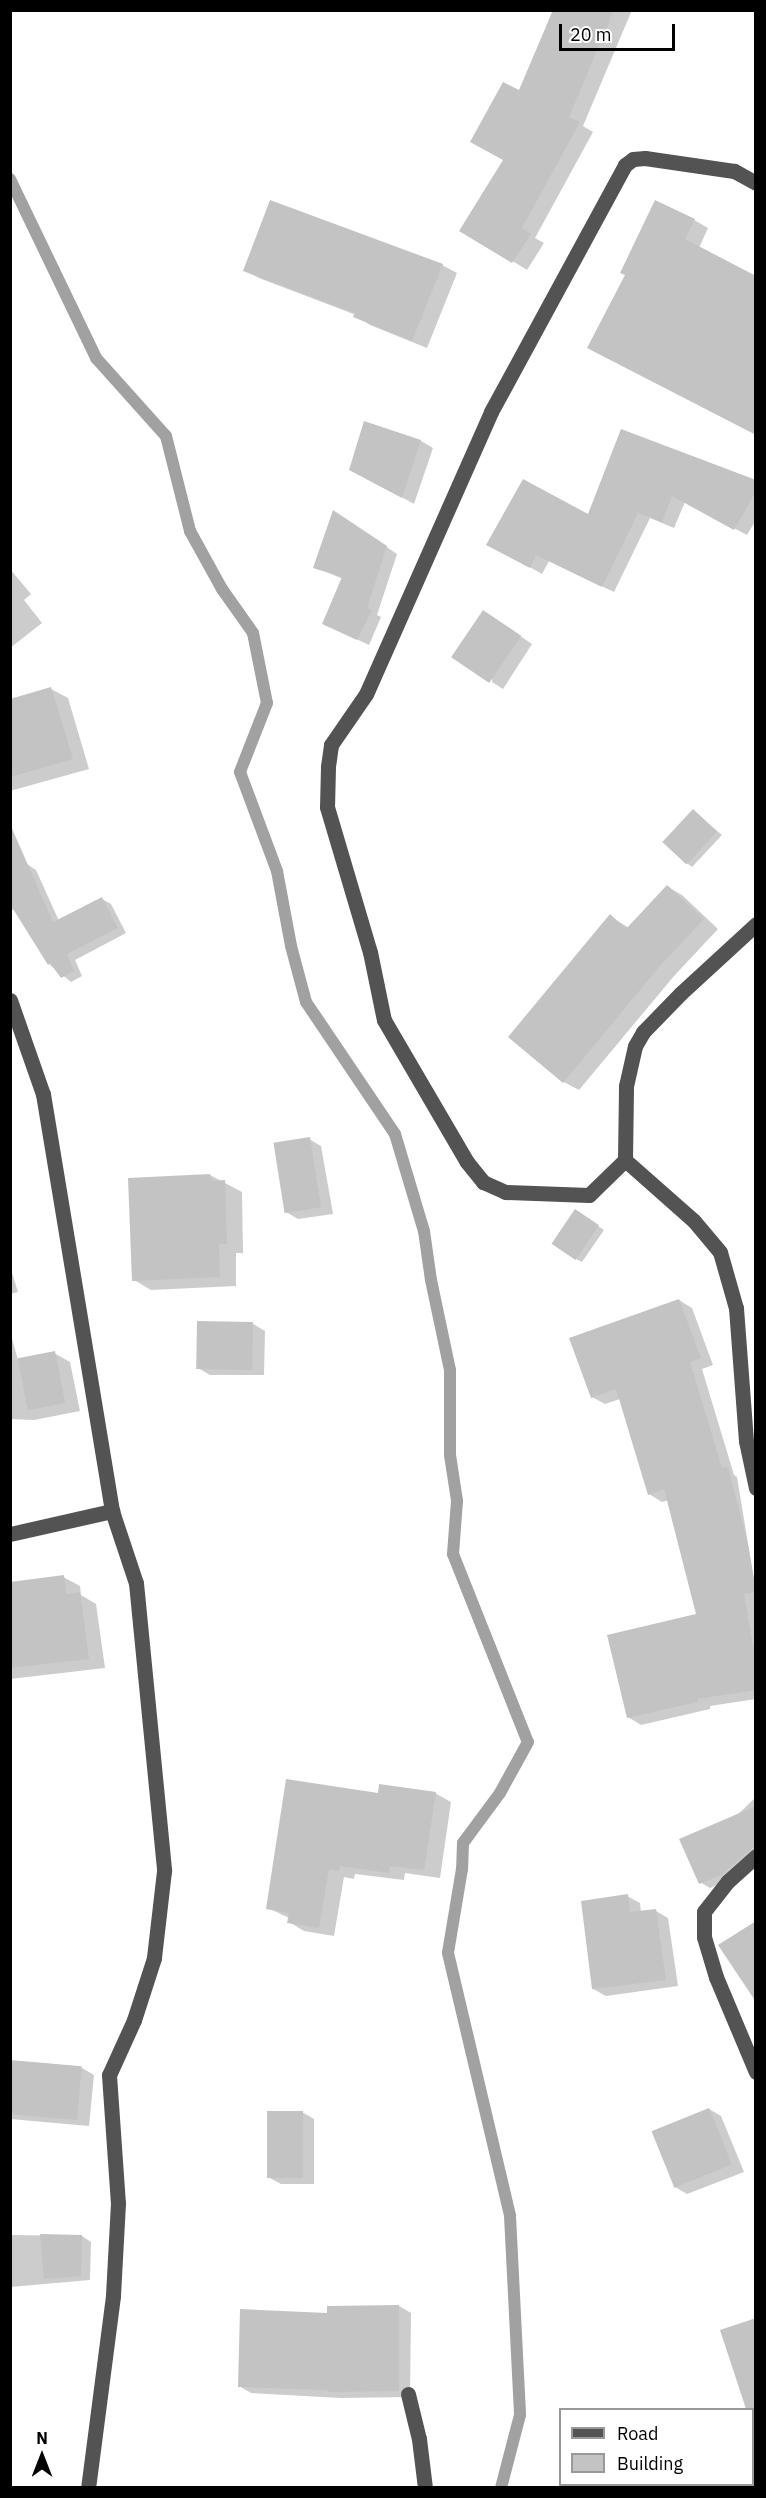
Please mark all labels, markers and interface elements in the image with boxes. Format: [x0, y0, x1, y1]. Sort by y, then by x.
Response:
scale bar [562, 12, 678, 50]
text: 20 m [570, 23, 612, 46]
legend [559, 2408, 754, 2486]
text: Road [617, 2422, 658, 2445]
north arrow [12, 2426, 72, 2486]
text: N [36, 2428, 48, 2448]
text: Building [617, 2452, 683, 2475]

